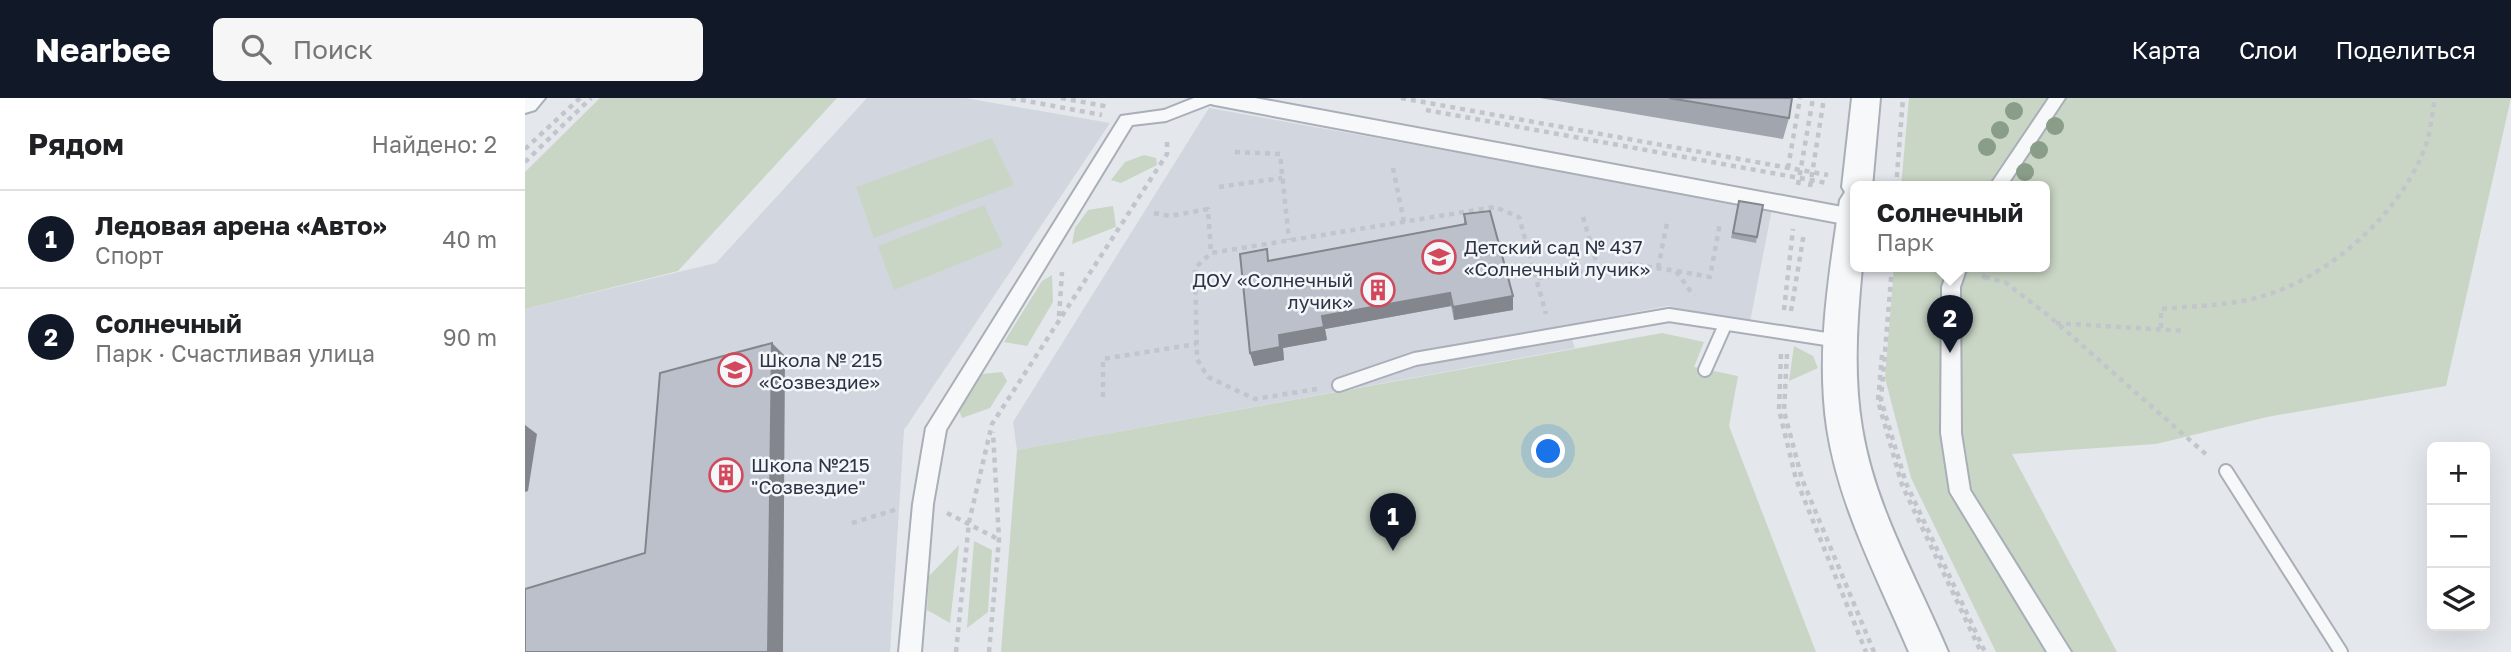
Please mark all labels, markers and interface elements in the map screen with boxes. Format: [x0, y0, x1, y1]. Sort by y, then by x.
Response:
search box [213, 18, 703, 81]
text: Nearbee [35, 30, 171, 69]
icon: search [237, 30, 275, 68]
text: Поиск [293, 34, 373, 65]
text: Карта [2131, 35, 2201, 64]
text: Слои [2239, 35, 2298, 64]
text: Поделиться [2336, 35, 2476, 64]
text: Рядом [28, 126, 124, 162]
text: Найдено: 2 [371, 130, 497, 158]
popup [1850, 181, 2050, 272]
text: Солнечный [1877, 197, 2023, 228]
text: Ледовая арена «Авто» [95, 210, 387, 241]
text: 1 [45, 225, 57, 253]
text: 40 m [443, 225, 497, 253]
text: Парк [1877, 228, 1934, 256]
place label: Детский сад № 437 «Солнечный лучик» [1464, 235, 1650, 280]
school or university icon: Детский сад № 437 «Солнечный лучик» [1420, 238, 1458, 276]
text: Спорт [95, 241, 163, 269]
place label: ДОУ «Солнечный лучик» [1192, 268, 1353, 313]
building icon: ДОУ «Солнечный лучик» [1359, 271, 1397, 309]
pin: 2 [1927, 295, 1973, 353]
text: Солнечный [95, 308, 242, 339]
text: 2 [44, 323, 58, 351]
text: 90 m [443, 323, 497, 351]
text: Парк · Счастливая улица [95, 339, 375, 367]
place label: Школа № 215 «Созвездие» [759, 348, 883, 393]
school or university icon: Школа № 215 «Созвездие» [716, 351, 754, 389]
your location [1531, 434, 1565, 468]
map controls [2427, 442, 2490, 631]
button: + [2427, 442, 2490, 505]
place label: Школа №215 "Созвездие" [751, 453, 870, 498]
building icon: Школа №215 "Созвездие" [707, 456, 745, 494]
pin: 1 [1370, 493, 1416, 551]
button: − [2427, 505, 2490, 568]
button: layers [2427, 568, 2490, 631]

